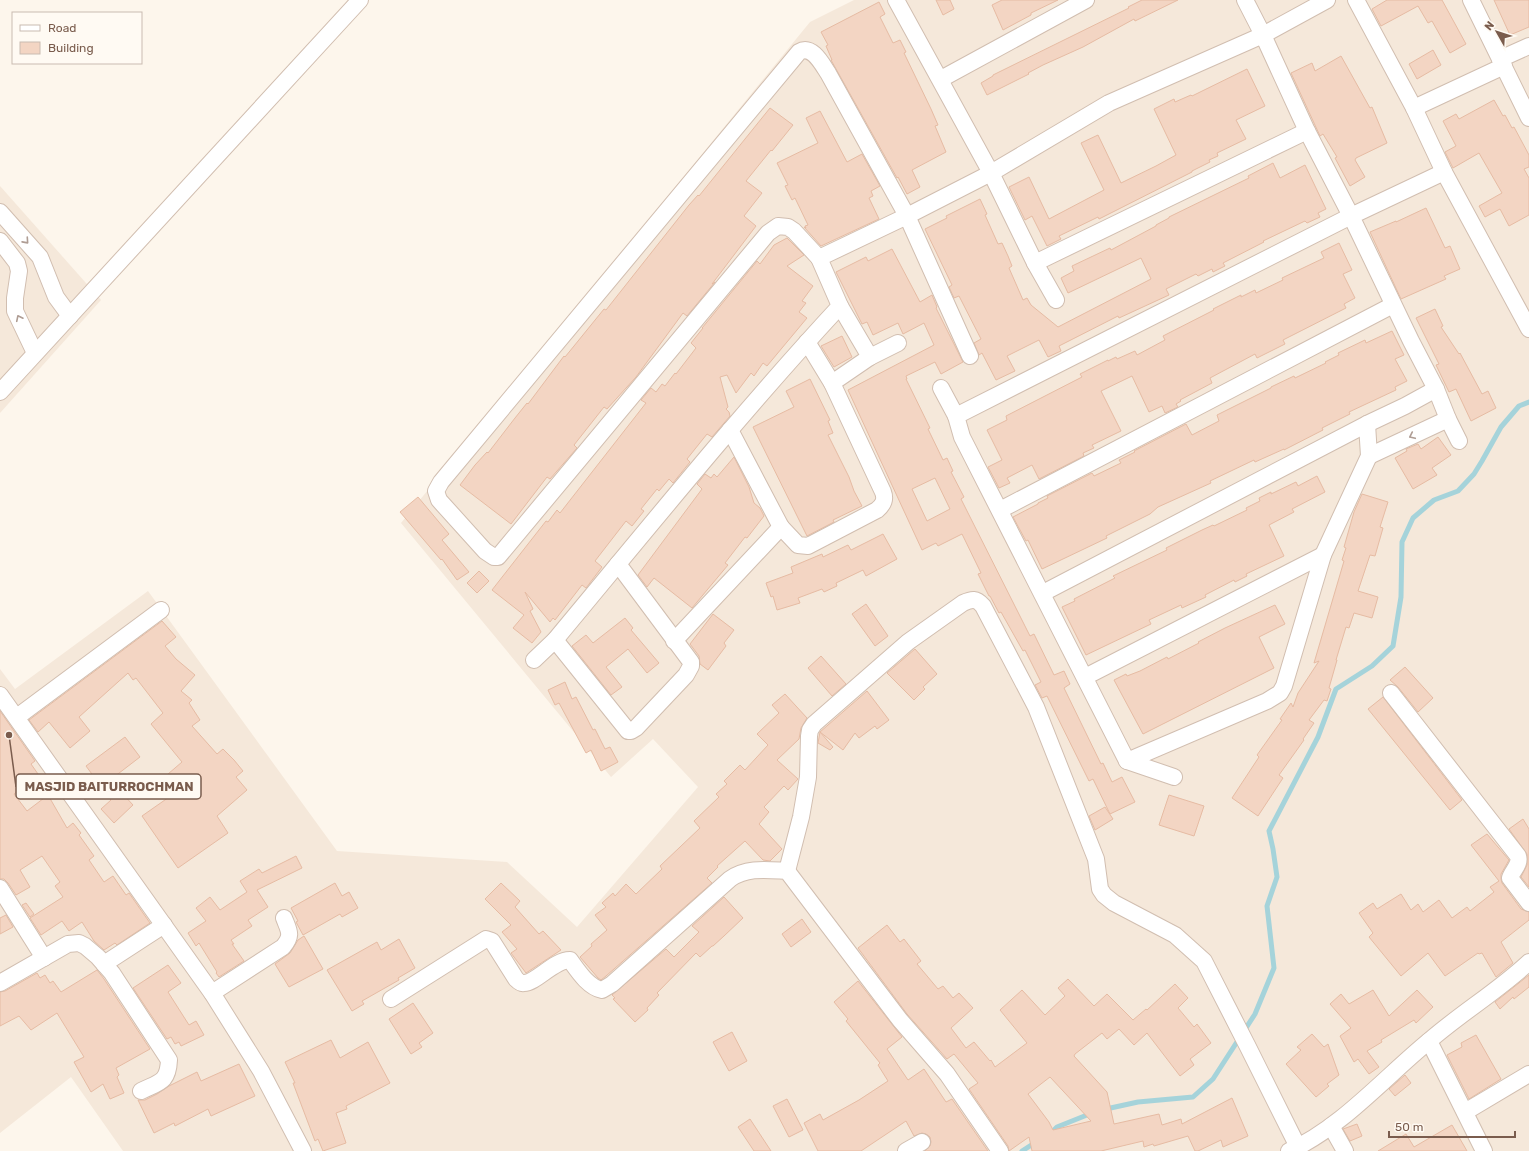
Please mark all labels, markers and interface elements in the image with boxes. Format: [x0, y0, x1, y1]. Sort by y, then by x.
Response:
legend [12, 12, 142, 64]
north arrow [1477, 12, 1517, 52]
text: N [1482, 19, 1497, 33]
text: Road [48, 21, 76, 35]
text: Building [48, 41, 94, 55]
one-way arrow [21, 236, 29, 244]
one-way arrow [16, 315, 24, 323]
one-way arrow [1409, 431, 1417, 439]
callout: MASJID BAITURROCHMAN [16, 774, 201, 799]
text: MASJID BAITURROCHMAN [24, 779, 194, 794]
scale bar [1389, 1113, 1515, 1139]
text: 50 m [1395, 1120, 1423, 1134]

